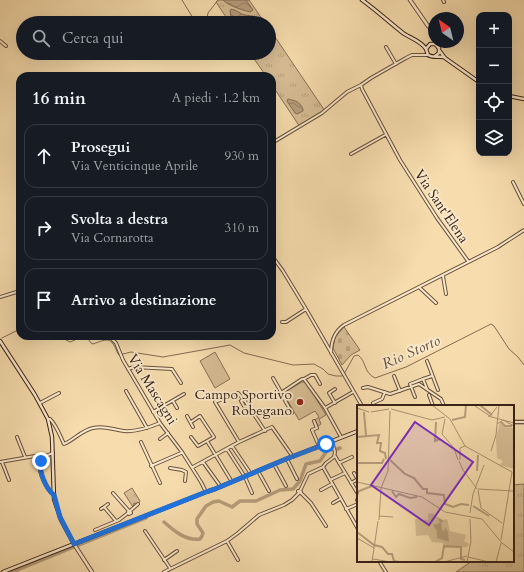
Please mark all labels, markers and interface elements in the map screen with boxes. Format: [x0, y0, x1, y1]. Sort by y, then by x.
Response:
north arrow [428, 12, 464, 48]
map controls [476, 12, 512, 156]
button: + [476, 12, 512, 48]
search box [16, 16, 276, 60]
icon: search [30, 27, 52, 49]
text: Cerca qui [62, 28, 124, 48]
button: − [476, 48, 512, 84]
button: locate [476, 84, 512, 120]
text: 16 min [32, 87, 86, 110]
text: A piedi · 1.2 km [172, 89, 260, 107]
button: layers [476, 120, 512, 156]
text: Prosegui [71, 137, 130, 157]
icon: ahead [33, 145, 55, 167]
text: 930 m [225, 147, 259, 165]
text: Via Venticinque Aprile [71, 157, 198, 175]
street label: Via Sant'Elena [410, 166, 473, 247]
text: Svolta a destra [71, 209, 168, 229]
icon: right [33, 217, 55, 239]
text: 310 m [225, 219, 259, 237]
text: Via Cornarotta [71, 229, 154, 247]
icon: arrive [33, 289, 55, 311]
text: Arrivo a destinazione [71, 290, 217, 310]
water label: Rio Storto [379, 330, 443, 374]
street label: Via Mascagni [123, 350, 182, 428]
place label: Campo Sportivo Robegano [194, 385, 292, 420]
marker: Campo Sportivo Robegano [295, 397, 305, 407]
inset map [357, 405, 514, 562]
route start [317, 435, 335, 453]
route end [32, 452, 50, 470]

